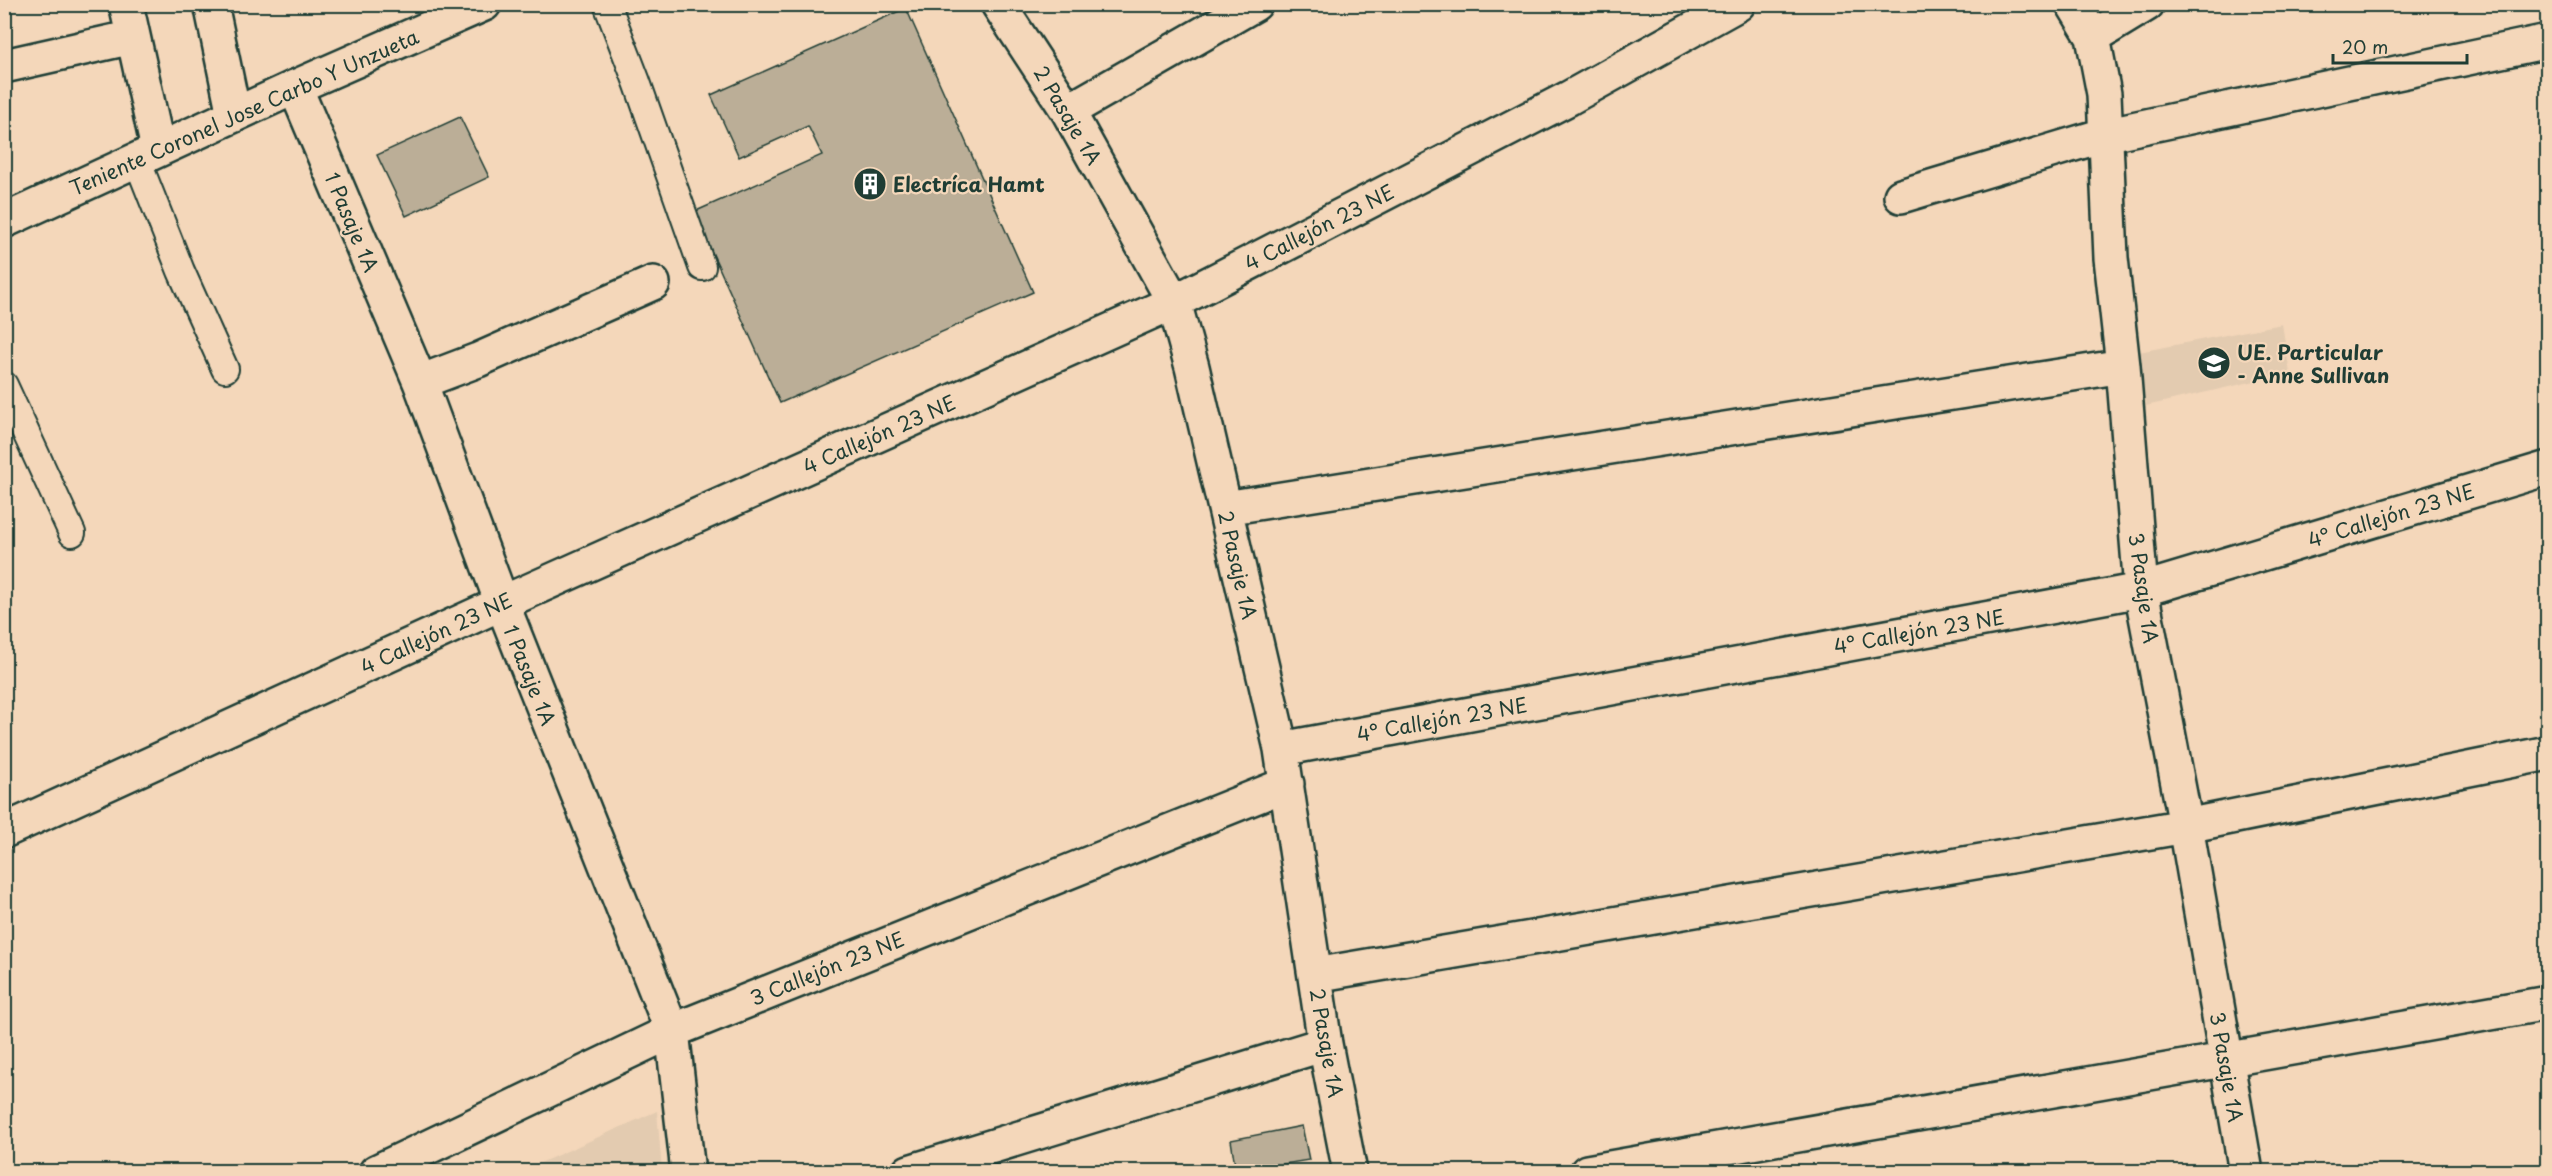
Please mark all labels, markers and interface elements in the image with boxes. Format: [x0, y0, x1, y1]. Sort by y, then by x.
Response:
street label: Teniente Coronel Jose Carbo Y Unzueta [65, 21, 424, 203]
scale bar [2333, 27, 2466, 65]
text: 20 m [2342, 33, 2388, 60]
street label: 2 Pasaje 1A [1027, 60, 1109, 170]
building icon: Electríca Hamt [852, 166, 888, 202]
street label: 1 Pasaje 1A [318, 167, 386, 277]
place label: Electríca Hamt [893, 169, 1045, 199]
street label: 4 Callejón 23 NE [1239, 176, 1399, 278]
place label: UE. Particular - Anne Sullivan [2237, 337, 2389, 390]
school or university icon: UE. Particular - Anne Sullivan [2196, 345, 2232, 381]
street label: 4 Callejón 23 NE [798, 387, 960, 481]
street label: 4° Callejón 23 NE [2304, 475, 2478, 555]
street label: 2 Pasaje 1A [1211, 508, 1265, 622]
street label: 3 Pasaje 1A [2121, 531, 2167, 645]
street label: 4 Callejón 23 NE [355, 585, 517, 681]
street label: 4° Callejón 23 NE [1831, 601, 2007, 661]
street label: 1 Pasaje 1A [496, 620, 564, 730]
street label: 4° Callejón 23 NE [1354, 689, 1530, 749]
street label: 3 Callejón 23 NE [745, 923, 909, 1013]
street label: 2 Pasaje 1A [1303, 986, 1351, 1100]
street label: 3 Pasaje 1A [2203, 1010, 2251, 1124]

